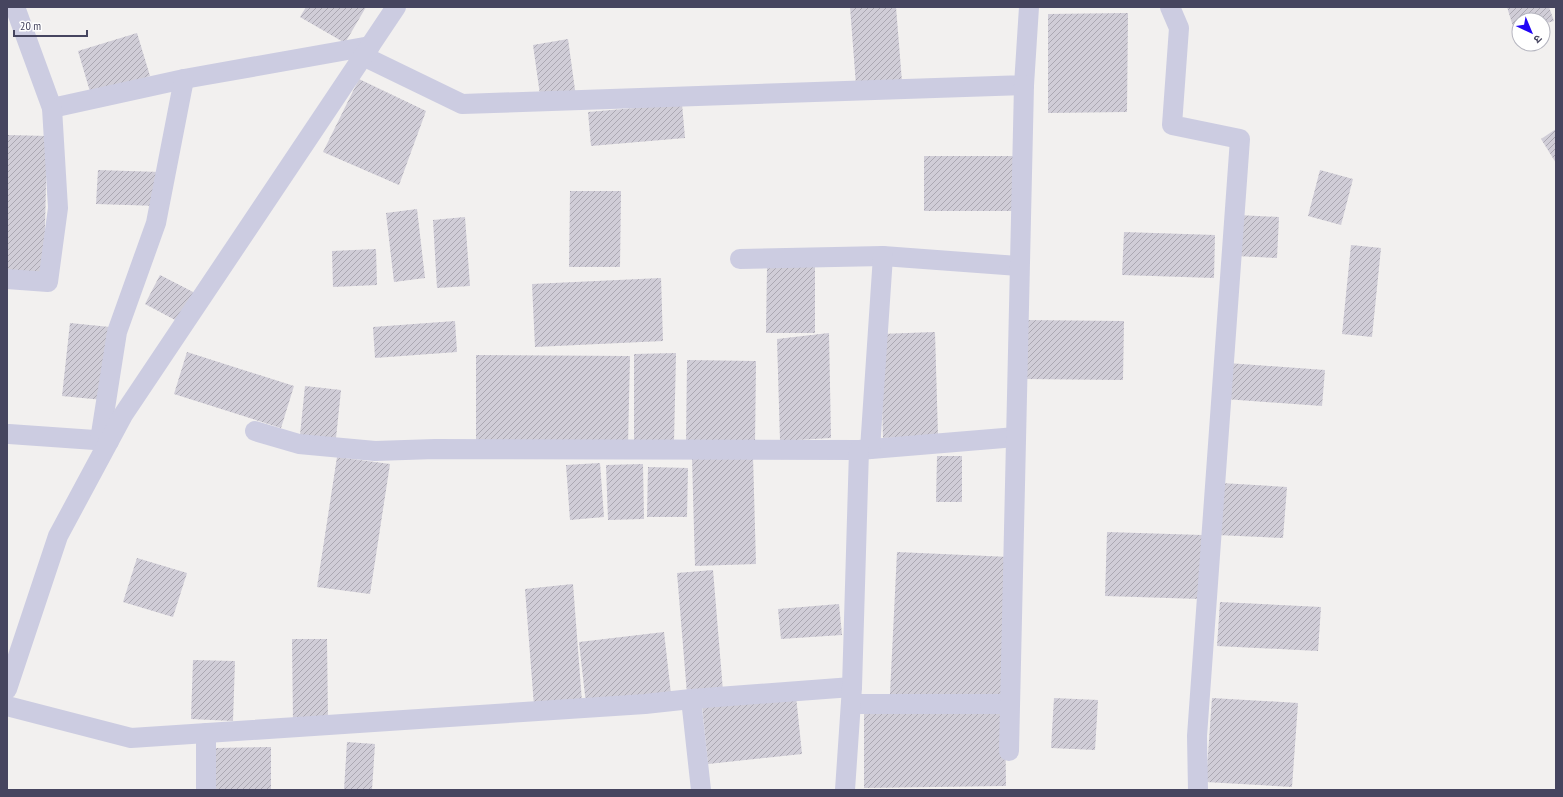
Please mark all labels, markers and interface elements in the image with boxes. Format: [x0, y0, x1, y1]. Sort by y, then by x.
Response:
scale bar [14, 12, 87, 38]
north arrow [1511, 12, 1551, 52]
text: 20 m [20, 18, 41, 33]
text: उ [1530, 32, 1545, 47]

